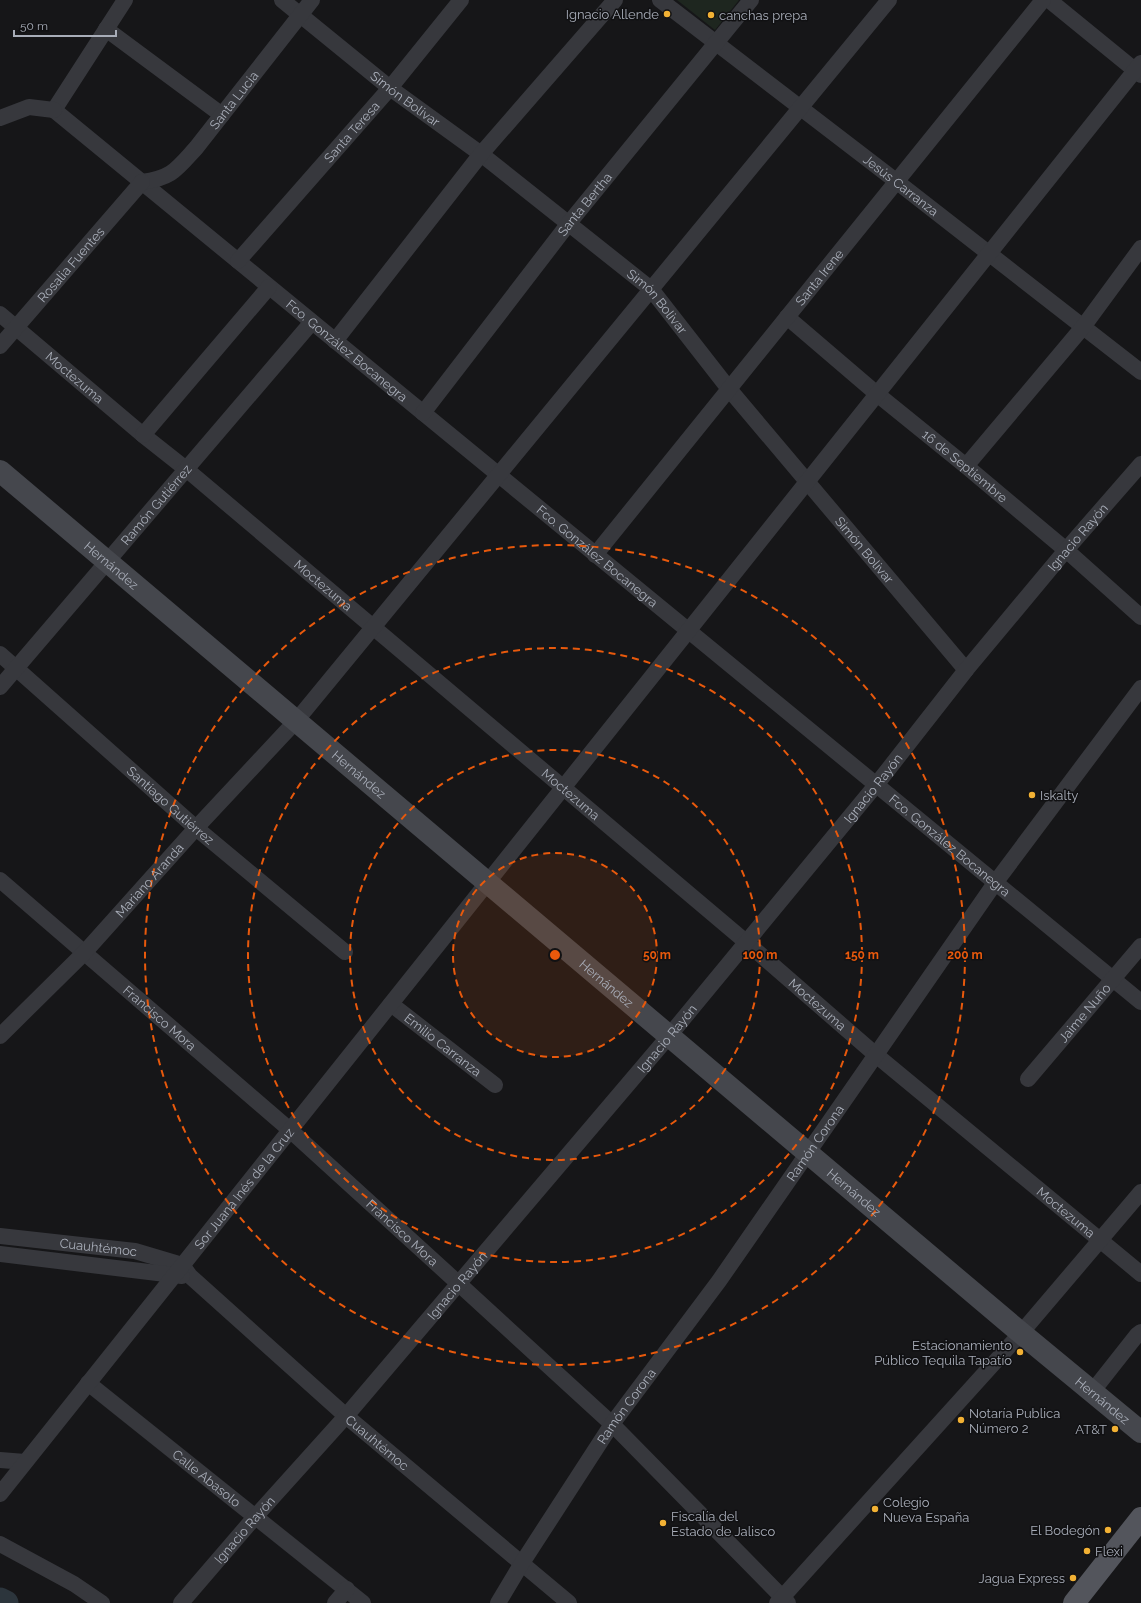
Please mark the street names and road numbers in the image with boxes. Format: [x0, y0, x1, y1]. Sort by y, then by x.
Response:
street label: Santa Lucia [206, 68, 261, 132]
street label: Simón Bolivar [368, 68, 443, 130]
street label: Santa Teresa [321, 98, 382, 165]
street label: Jesús Carranza [861, 151, 942, 219]
street label: Santa Bertha [554, 169, 615, 239]
street label: Rosalia Fuentes [34, 224, 107, 305]
street label: Santa Irene [792, 246, 847, 308]
street label: Simón Bolivar [624, 266, 691, 337]
street label: Fco. González Bocanegra [283, 296, 411, 404]
street label: Moctezuma [43, 349, 107, 406]
street label: 16 de Septiembre [919, 426, 1011, 506]
street label: Ramón Gutiérrez [117, 461, 194, 548]
street label: Ignacio Rayón [1044, 500, 1111, 574]
street label: Fco. González Bocanegra [534, 502, 661, 610]
street label: Simón Bolivar [832, 513, 897, 587]
street label: Hernández [81, 538, 142, 592]
street label: Moctezuma [291, 556, 355, 614]
street label: Hernández [329, 747, 389, 801]
street label: Ignacio Rayón [841, 751, 905, 826]
street label: Santiago Gutiérrez [124, 763, 217, 847]
street label: Moctezuma [539, 765, 603, 823]
street label: Fco. González Bocanegra [886, 791, 1014, 899]
street label: Mariano Aranda [112, 840, 186, 920]
street label: Hernández [577, 956, 637, 1010]
street label: Moctezuma [786, 975, 849, 1033]
street label: Jaime Nuño [1055, 980, 1114, 1045]
street label: Francisco Mora [120, 982, 199, 1053]
street label: Ignacio Rayón [634, 1001, 700, 1075]
street label: Emilio Carranza [402, 1010, 485, 1079]
street label: Ramón Corona [783, 1102, 847, 1184]
street label: Sor Juana Inés de la Cruz [191, 1125, 297, 1252]
street label: Hernández [824, 1165, 884, 1219]
street label: Moctezuma [1034, 1184, 1098, 1241]
street label: Francisco Mora [364, 1196, 441, 1269]
street label: Cuauhtémoc [59, 1235, 138, 1259]
street label: Ignacio Rayón [424, 1248, 490, 1322]
street label: Ramón Corona [594, 1365, 658, 1447]
street label: Hernández [1072, 1374, 1133, 1427]
street label: Cuauhtémoc [343, 1412, 412, 1473]
street label: Calle Abasolo [170, 1446, 244, 1510]
street label: Ignacio Rayón [211, 1493, 278, 1566]

